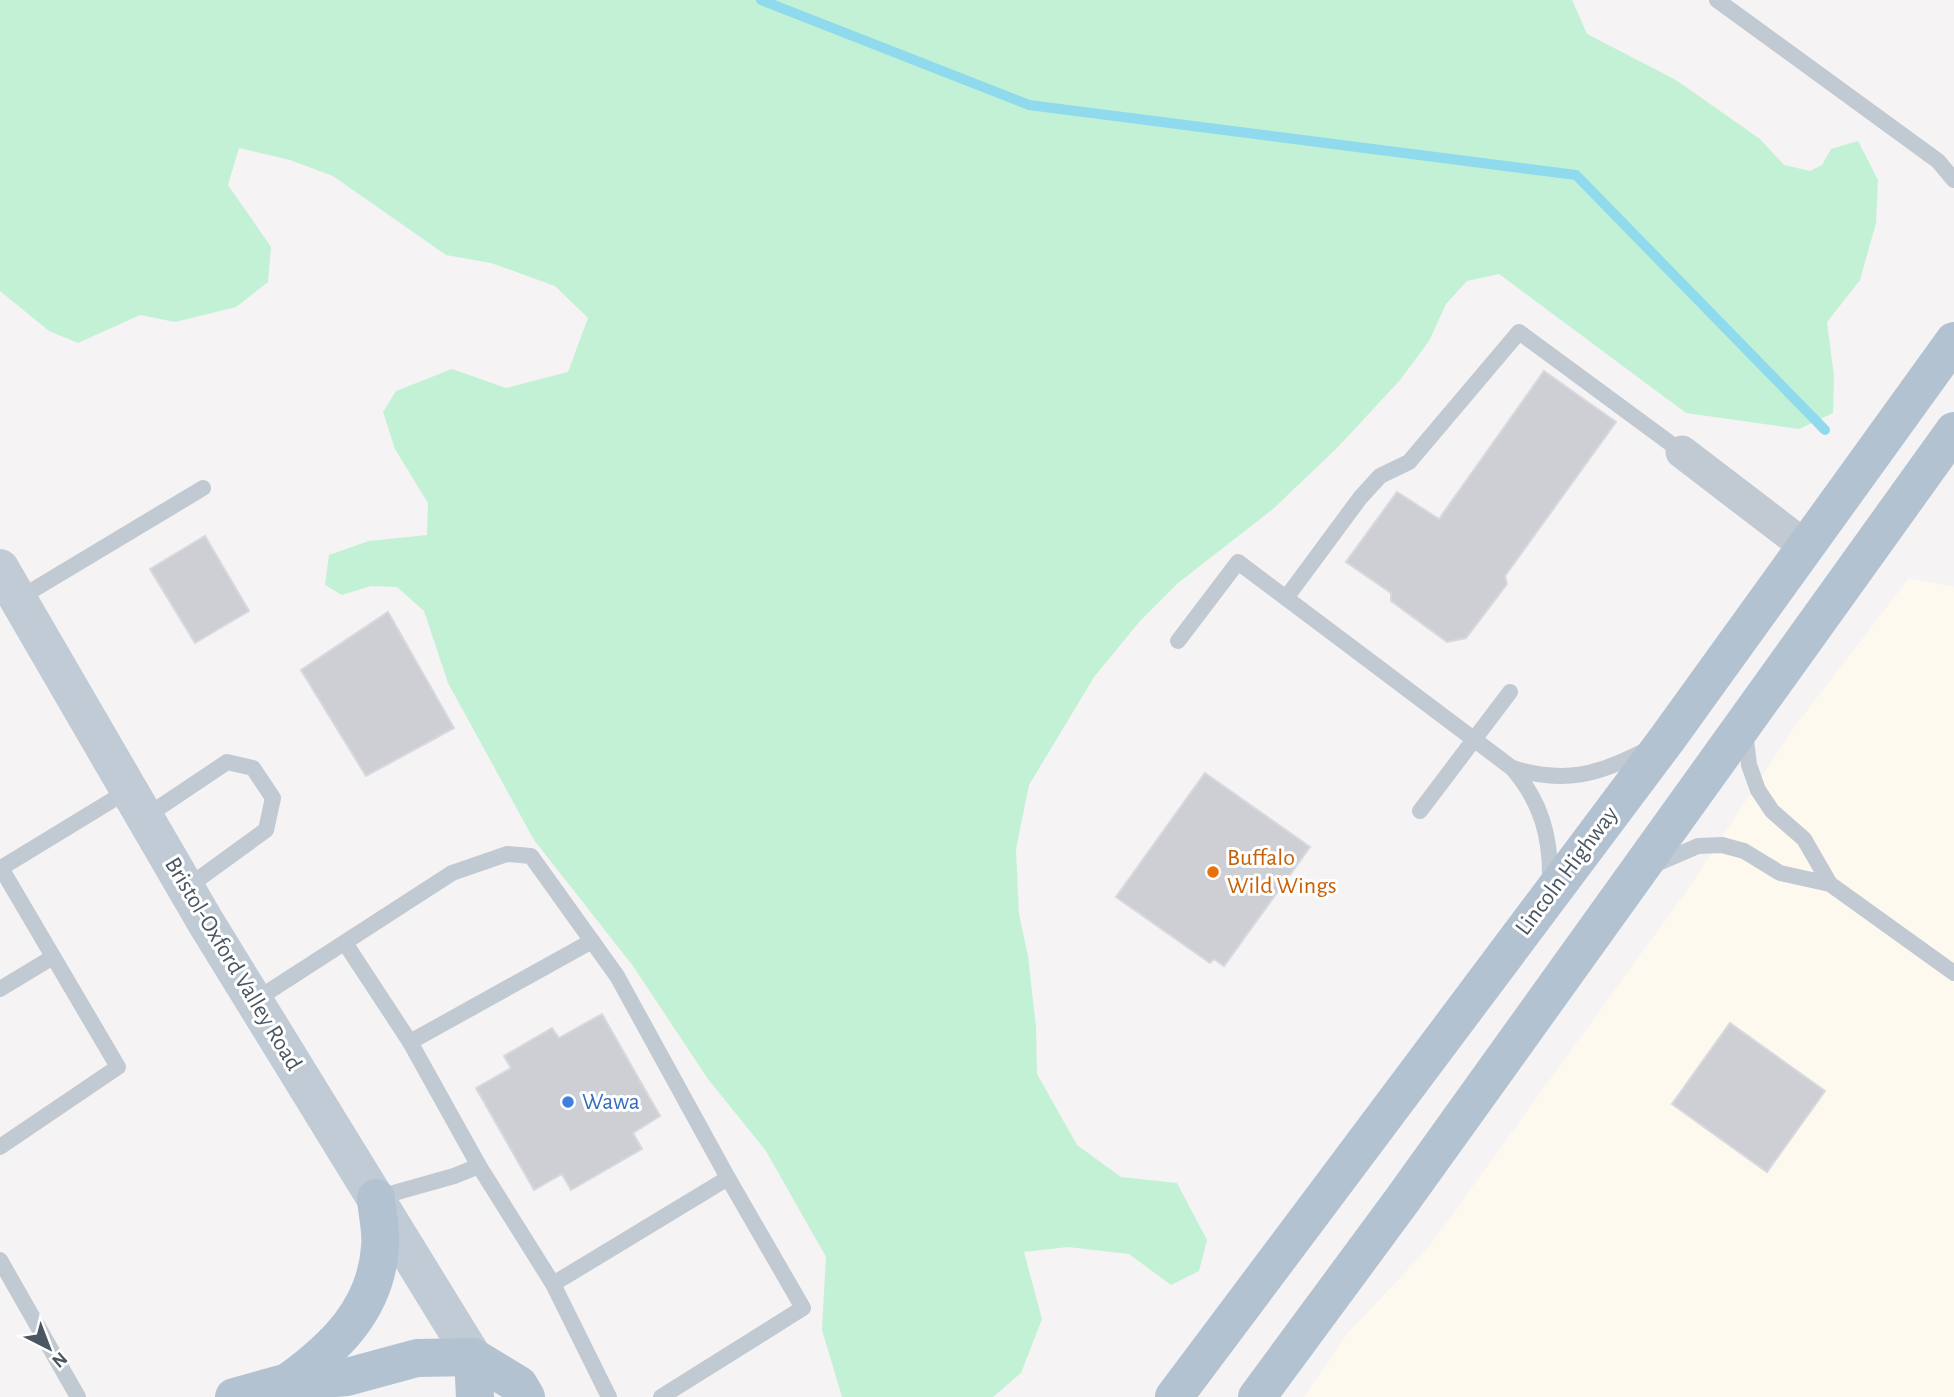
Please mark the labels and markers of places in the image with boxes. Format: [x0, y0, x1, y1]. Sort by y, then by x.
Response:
place label: Buffalo Wild Wings [1227, 846, 1337, 898]
marker: Buffalo Wild Wings [1205, 864, 1221, 880]
place label: Wawa [582, 1090, 640, 1114]
marker: Wawa [560, 1094, 576, 1110]

